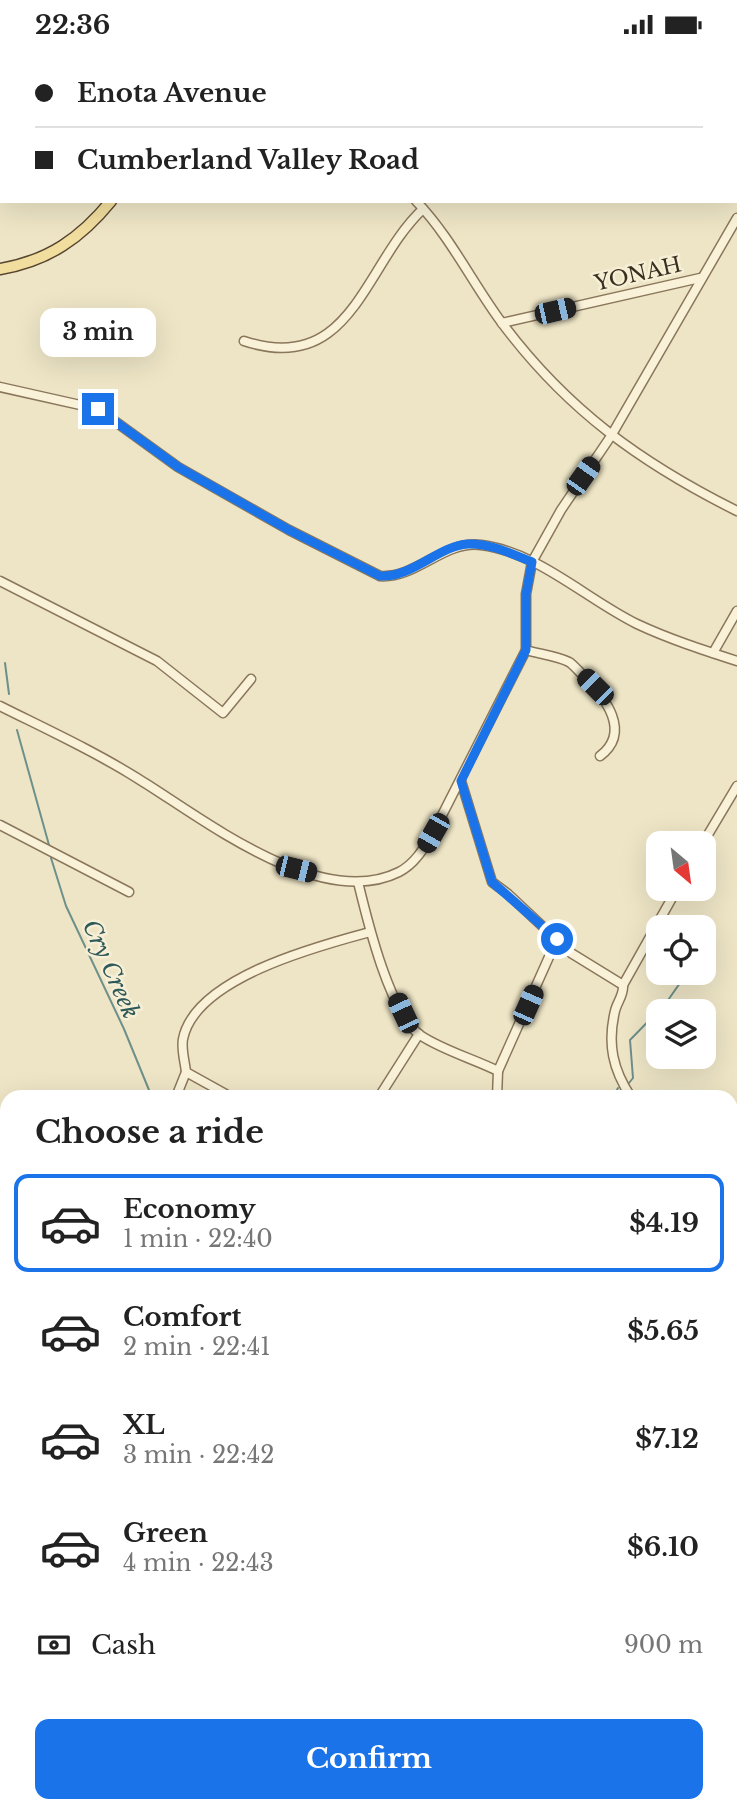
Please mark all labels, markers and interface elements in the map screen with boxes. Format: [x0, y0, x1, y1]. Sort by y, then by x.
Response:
text: 22:36 [35, 9, 110, 41]
text: Enota Avenue [77, 77, 267, 109]
text: Cumberland Valley Road [77, 144, 419, 176]
street label: YONAH [591, 251, 684, 297]
car [533, 296, 578, 326]
callout: 3 min [40, 307, 156, 357]
text: 3 min [62, 318, 134, 346]
route end [82, 393, 114, 425]
car [563, 453, 604, 499]
car [573, 665, 618, 709]
car [414, 810, 453, 856]
north arrow [646, 831, 716, 901]
map controls [646, 831, 716, 1069]
car [274, 854, 319, 884]
water label: Cry Creek [77, 915, 145, 1023]
button: locate [646, 915, 716, 985]
route start [541, 923, 573, 955]
car [510, 982, 547, 1028]
car [385, 990, 422, 1036]
button: layers [646, 999, 716, 1069]
text: Choose a ride [35, 1112, 264, 1152]
icon: car [39, 1192, 102, 1255]
text: Economy [123, 1193, 256, 1225]
text: $4.19 [629, 1207, 699, 1239]
text: 1 min · 22:40 [123, 1225, 273, 1253]
icon: car [39, 1300, 102, 1363]
text: Comfort [123, 1301, 241, 1333]
text: $5.65 [627, 1315, 699, 1347]
text: 2 min · 22:41 [123, 1333, 271, 1361]
icon: car [39, 1408, 102, 1471]
text: XL [123, 1409, 165, 1441]
text: $7.12 [635, 1423, 699, 1455]
text: 3 min · 22:42 [123, 1441, 274, 1469]
icon: car [39, 1516, 102, 1579]
text: Green [123, 1517, 208, 1549]
text: $6.10 [627, 1531, 699, 1563]
text: 4 min · 22:43 [123, 1549, 274, 1577]
icon: cash [35, 1626, 73, 1664]
text: Cash [91, 1629, 156, 1661]
text: 900 m [624, 1631, 703, 1659]
button: Confirm [35, 1719, 703, 1799]

